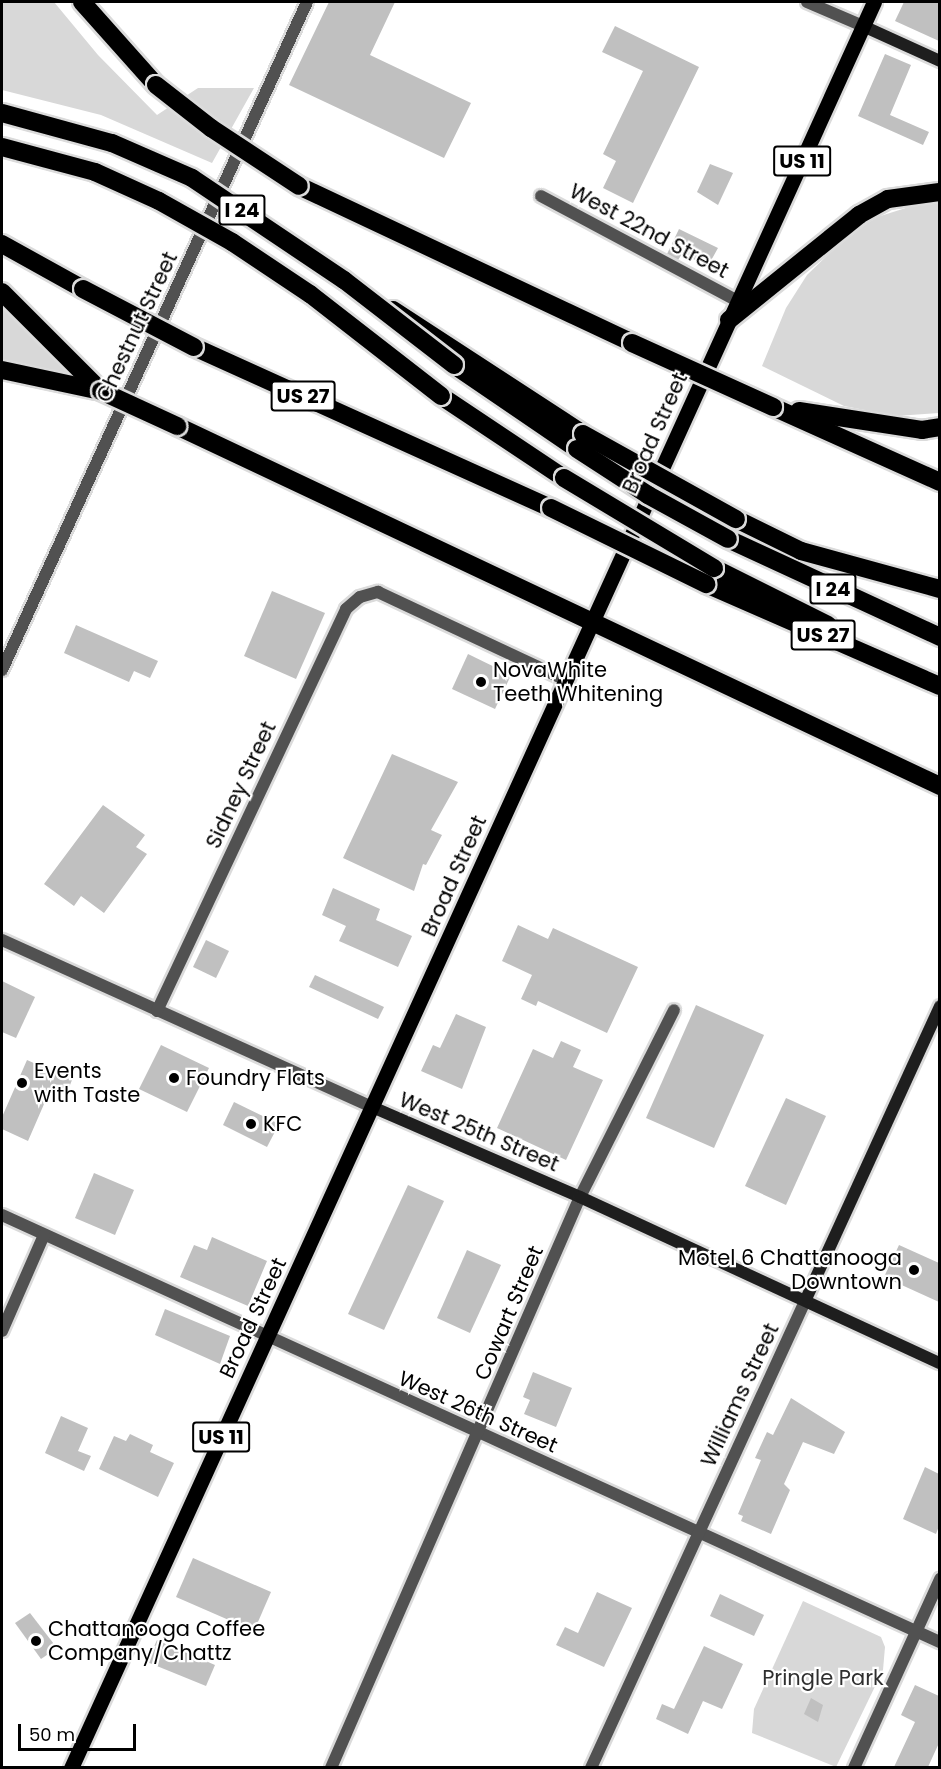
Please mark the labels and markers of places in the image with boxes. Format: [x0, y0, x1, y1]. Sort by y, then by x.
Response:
place label: NovaWhite Teeth Whitening [493, 657, 663, 707]
marker: NovaWhite Teeth Whitening [474, 675, 488, 689]
place label: Events with Taste [34, 1058, 140, 1108]
place label: Foundry Flats [186, 1065, 325, 1091]
marker: Foundry Flats [167, 1071, 181, 1085]
marker: Events with Taste [15, 1076, 29, 1090]
place label: KFC [263, 1111, 302, 1137]
marker: KFC [244, 1117, 258, 1131]
place label: Motel 6 Chattanooga Downtown [678, 1245, 902, 1295]
marker: Motel 6 Chattanooga Downtown [907, 1263, 921, 1277]
place label: Chattanooga Coffee Company/Chattz [48, 1616, 265, 1666]
marker: Chattanooga Coffee Company/Chattz [29, 1634, 43, 1648]

